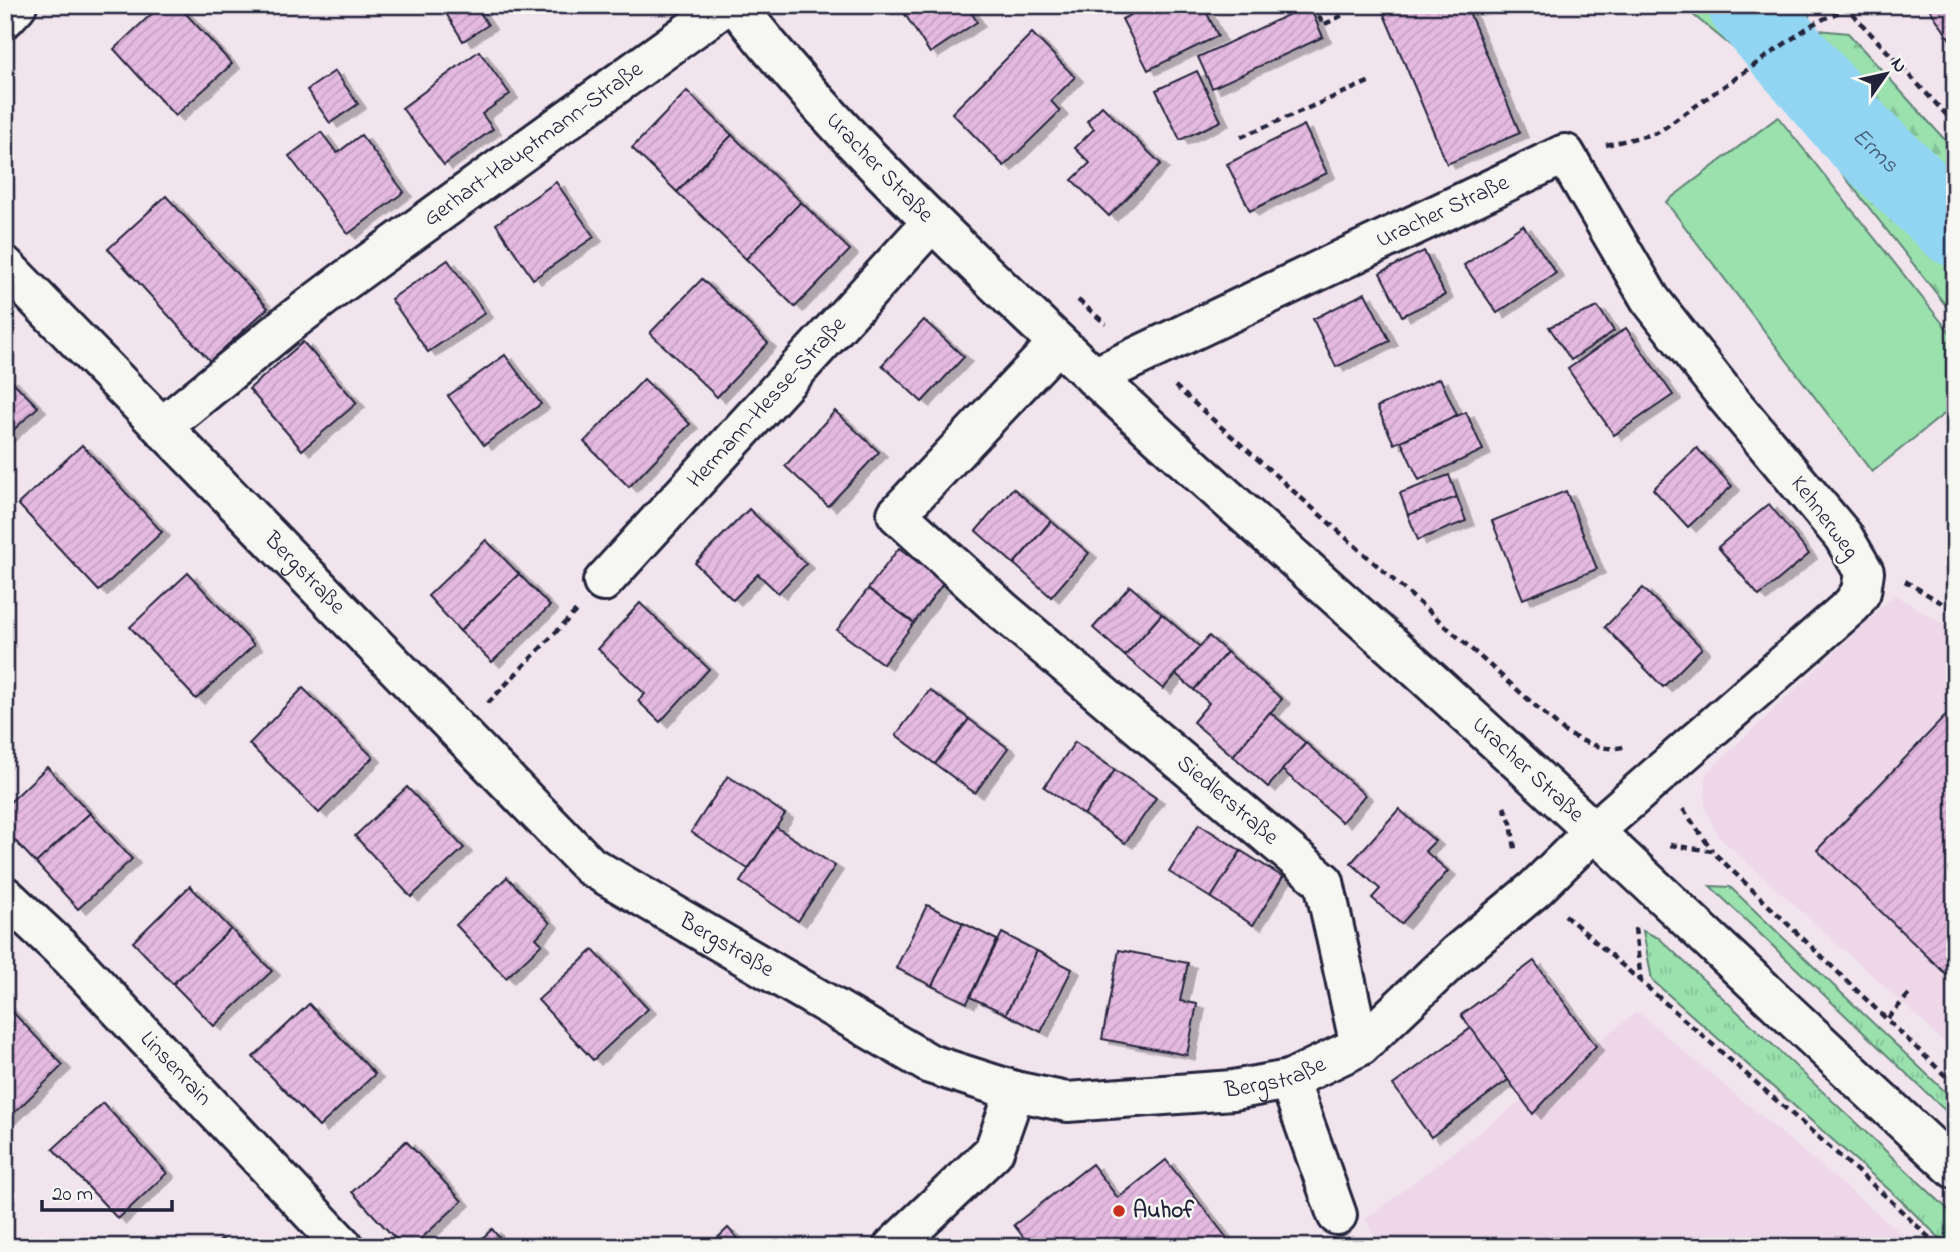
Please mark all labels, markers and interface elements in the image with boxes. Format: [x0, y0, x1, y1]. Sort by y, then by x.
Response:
north arrow [1852, 38, 1922, 108]
street label: Gerhart-Hauptmann-Straße [417, 53, 651, 235]
text: N [1883, 53, 1913, 79]
street label: Uracher Straße [818, 105, 941, 231]
water label: Erms [1843, 120, 1906, 182]
street label: Uracher Straße [1371, 167, 1515, 257]
street label: Hermann-Hesse-Straße [680, 309, 855, 496]
street label: Kehnerweg [1781, 469, 1866, 567]
street label: Bergstraße [255, 523, 353, 623]
street label: Uracher Straße [1464, 709, 1592, 831]
street label: Siedlerstraße [1169, 747, 1286, 854]
street label: Bergstraße [672, 904, 781, 986]
street label: Linsenrain [132, 1024, 219, 1114]
street label: Bergstraße [1222, 1048, 1332, 1107]
scale bar [42, 1168, 172, 1212]
text: 20 m [52, 1180, 93, 1210]
place label: Auhof [1133, 1195, 1195, 1228]
marker: Auhof [1111, 1203, 1127, 1219]

